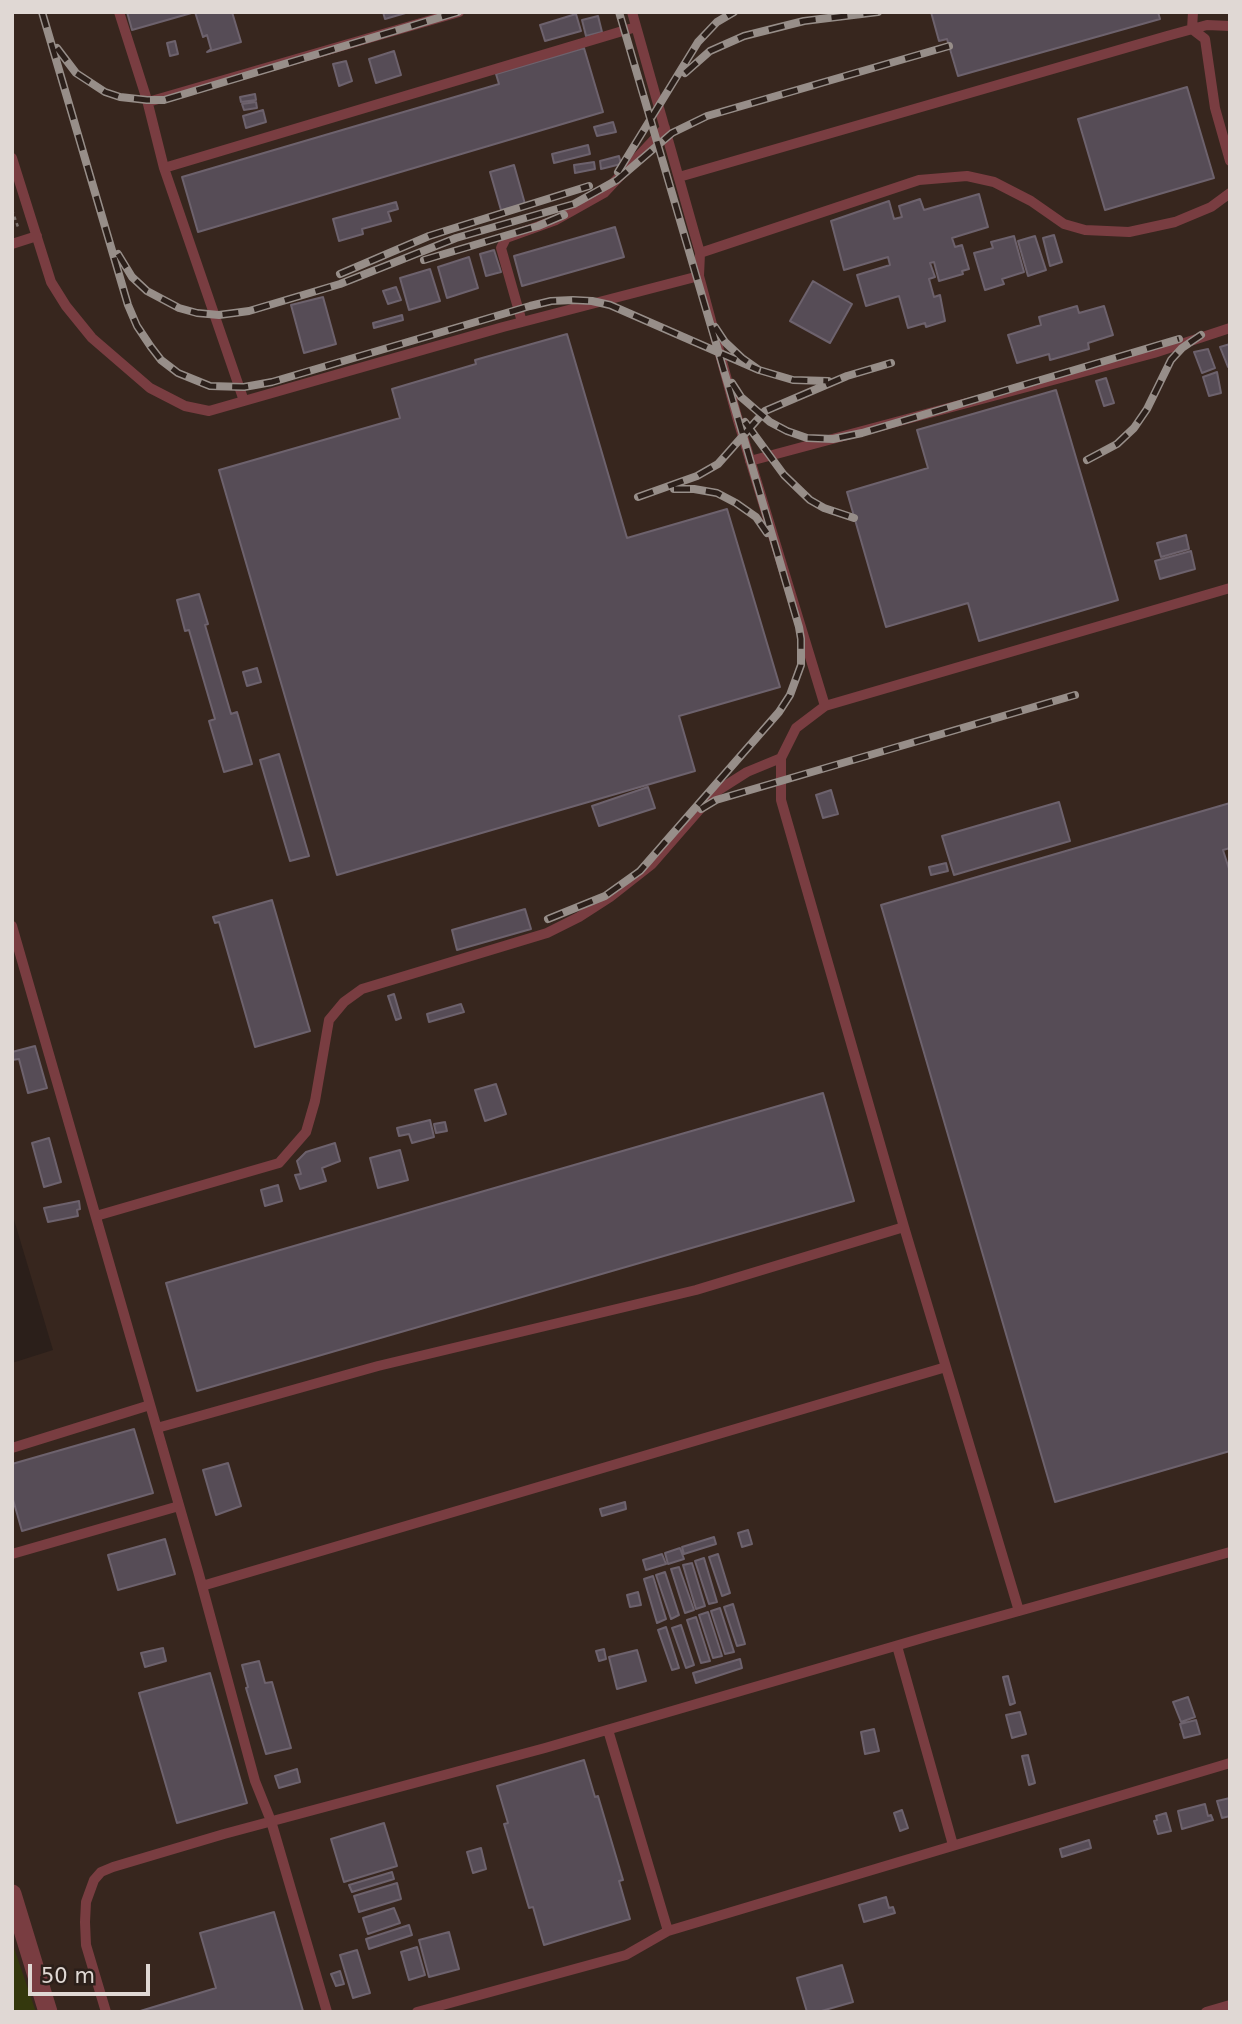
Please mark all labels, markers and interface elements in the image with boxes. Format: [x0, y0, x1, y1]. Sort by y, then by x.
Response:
scale bar [32, 1951, 154, 1995]
text: 50 m [41, 1964, 95, 1988]

